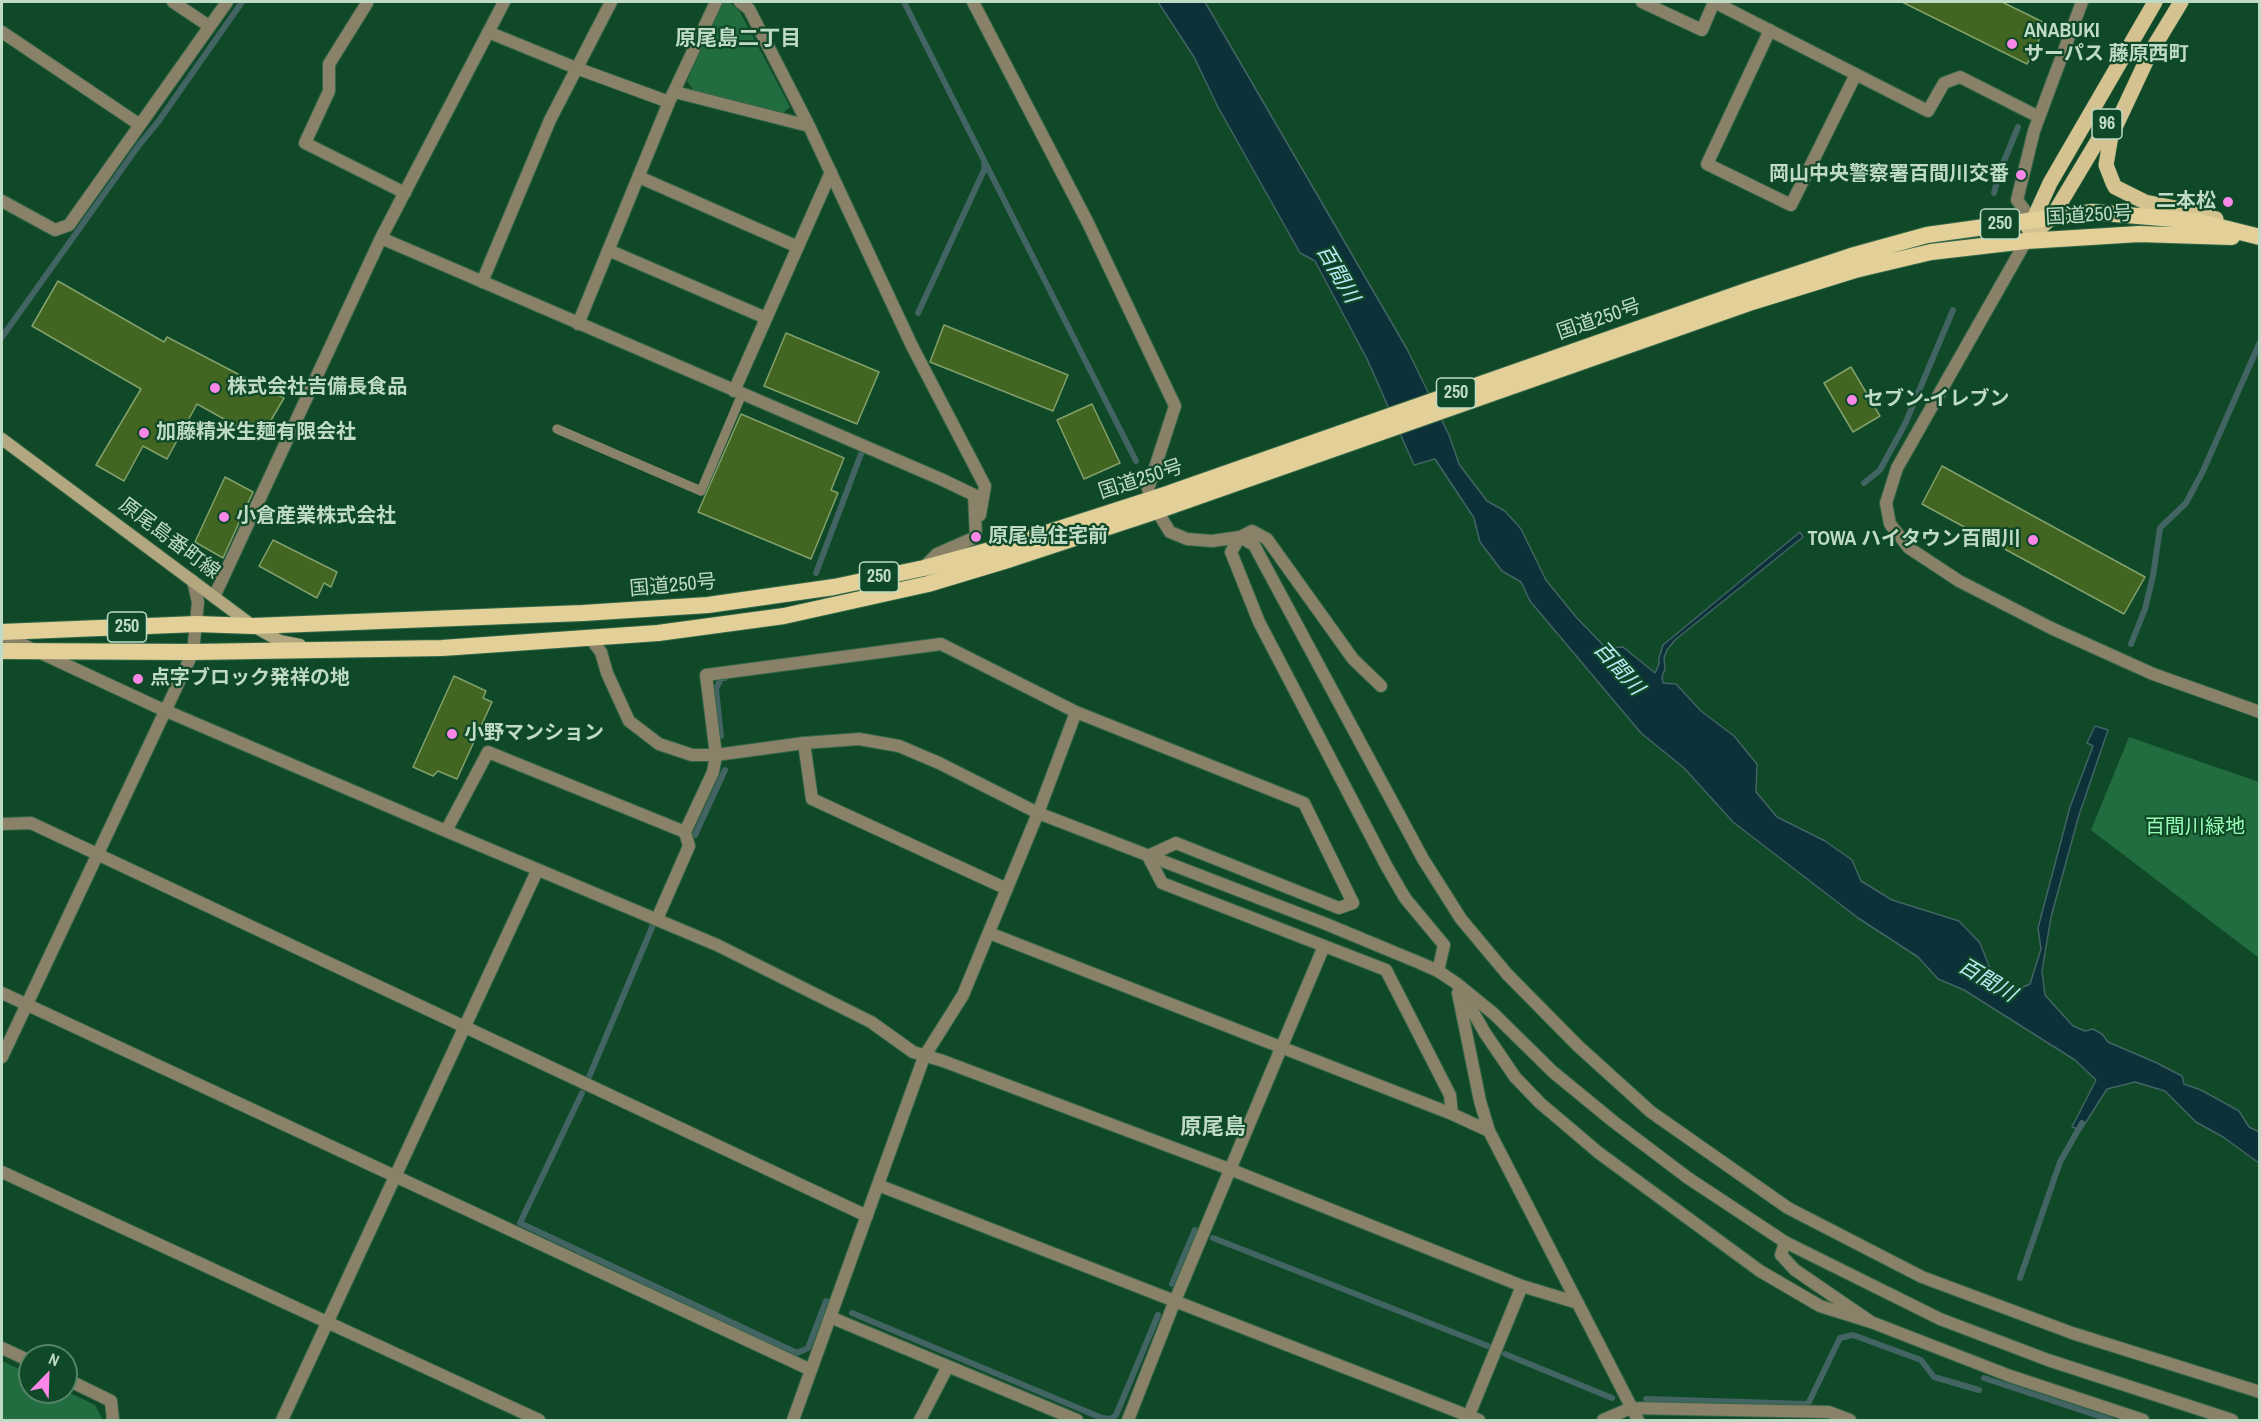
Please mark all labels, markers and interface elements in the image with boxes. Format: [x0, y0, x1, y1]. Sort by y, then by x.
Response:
place label: ANABUKI サーパス 藤原西町 [2024, 20, 2189, 67]
district label: 原尾島二丁目 [675, 26, 801, 52]
marker: ANABUKI サーパス 藤原西町 [2005, 37, 2019, 51]
road number: 96 [2092, 109, 2122, 139]
place label: 岡山中央警察署百間川交番 [1769, 163, 2009, 187]
marker: 岡山中央警察署百間川交番 [2014, 168, 2028, 182]
place label: 二本松 [2156, 190, 2216, 214]
marker: 二本松 [2221, 195, 2235, 209]
street label: 国道250号 [2045, 202, 2133, 230]
road number: 250 [1980, 209, 2020, 239]
water label: 百間川 [1310, 240, 1364, 308]
street label: 国道250号 [1554, 294, 1644, 346]
place label: 株式会社吉備長食品 [227, 376, 407, 400]
road number: 250 [1436, 378, 1476, 408]
marker: 株式会社吉備長食品 [208, 381, 222, 395]
place label: セブン-イレブン [1864, 388, 2009, 412]
marker: セブン-イレブン [1845, 393, 1859, 407]
place label: 加藤精米生麺有限会社 [156, 421, 356, 445]
marker: 加藤精米生麺有限会社 [137, 426, 151, 440]
street label: 国道250号 [1096, 455, 1186, 505]
street label: 原尾島番町線 [114, 493, 224, 585]
place label: 小倉産業株式会社 [236, 505, 396, 529]
marker: 小倉産業株式会社 [217, 510, 231, 524]
place label: 原尾島住宅前 [988, 525, 1108, 549]
place label: TOWA ハイタウン百間川 [1808, 528, 2021, 552]
marker: 原尾島住宅前 [969, 530, 983, 544]
marker: TOWA ハイタウン百間川 [2026, 533, 2040, 547]
road number: 250 [860, 562, 898, 592]
street label: 国道250号 [628, 570, 718, 602]
road number: 250 [108, 612, 146, 642]
water label: 百間川 [1588, 637, 1648, 701]
place label: 点字ブロック発祥の地 [150, 667, 350, 691]
marker: 点字ブロック発祥の地 [131, 672, 145, 686]
place label: 小野マンション [464, 722, 604, 746]
marker: 小野マンション [445, 727, 459, 741]
park label: 百間川緑地 [2145, 816, 2245, 840]
water label: 百間川 [1954, 954, 2020, 1008]
district label: 原尾島 [1180, 1115, 1246, 1141]
north arrow [18, 1344, 78, 1404]
text: N [46, 1347, 63, 1371]

